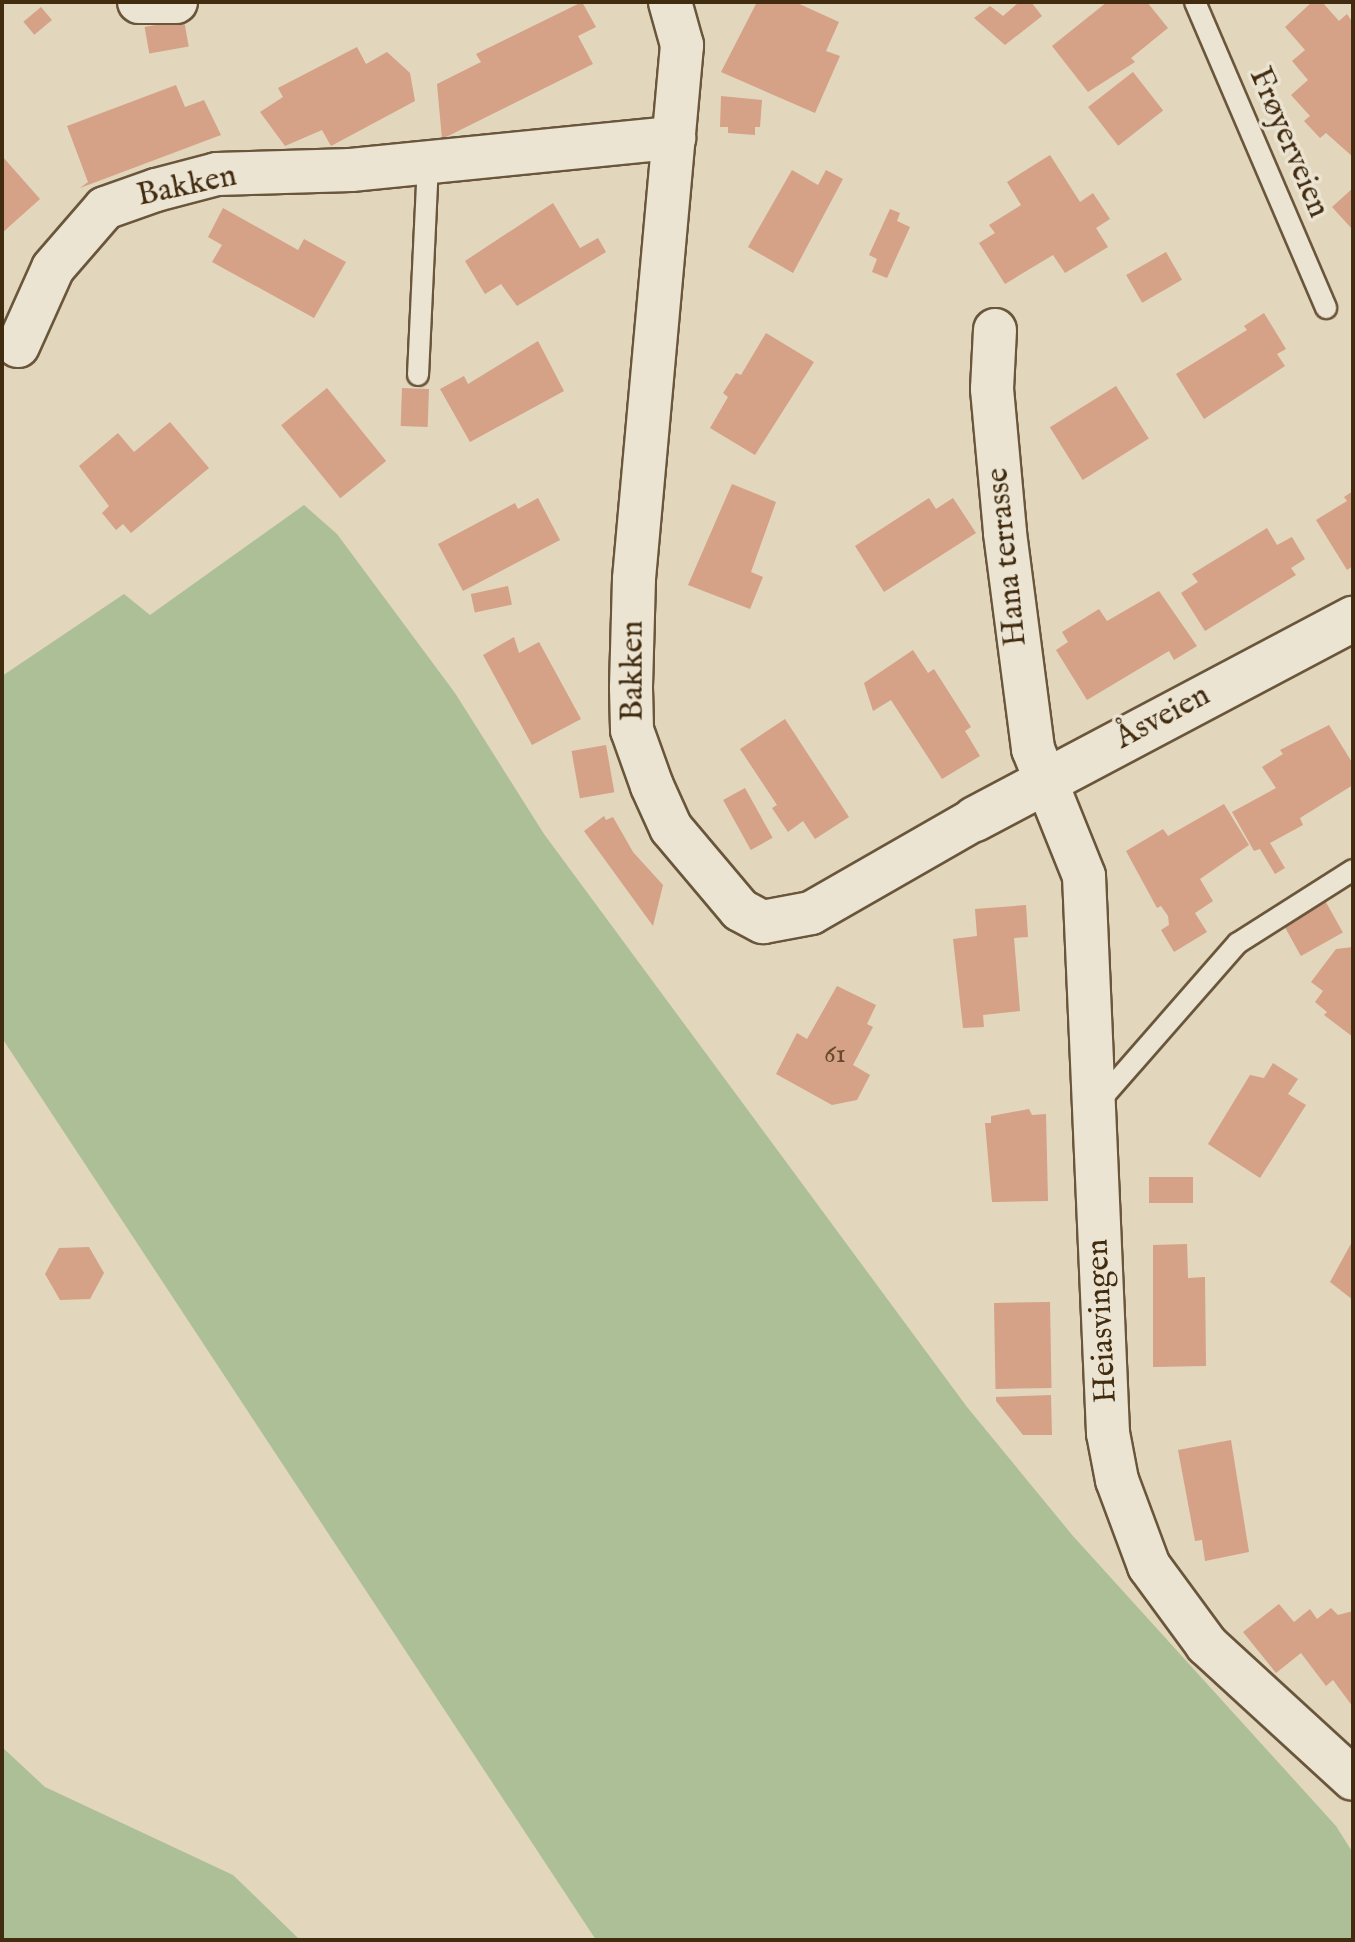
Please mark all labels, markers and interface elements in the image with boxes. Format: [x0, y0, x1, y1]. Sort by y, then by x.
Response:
street label: Frøyerveien [1239, 62, 1337, 224]
street label: Bakken [134, 158, 240, 216]
street label: Hana terrasse [980, 466, 1036, 648]
street label: Bakken [615, 621, 653, 721]
street label: Åsveien [1109, 677, 1217, 759]
house number: 61 [824, 1038, 846, 1072]
street label: Heiasvingen [1080, 1238, 1126, 1404]

